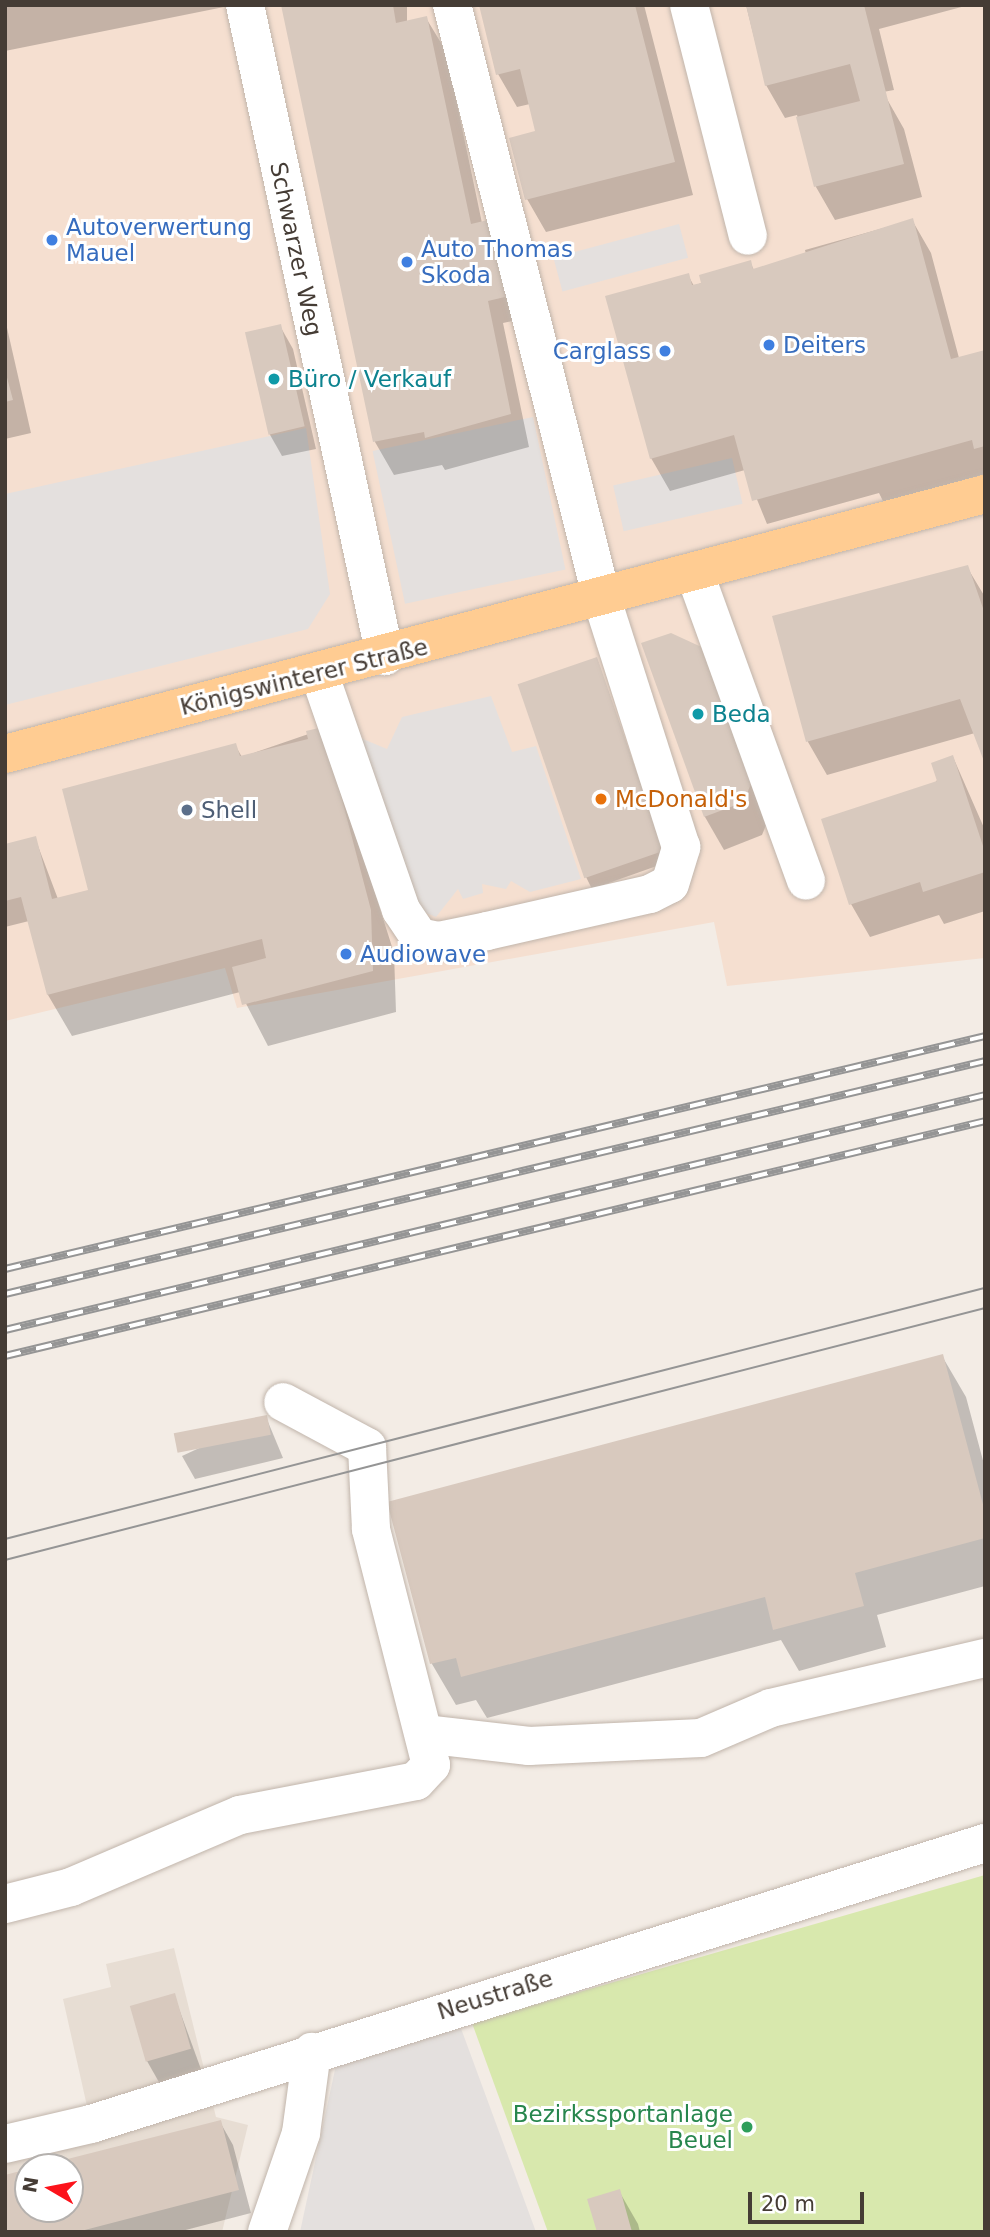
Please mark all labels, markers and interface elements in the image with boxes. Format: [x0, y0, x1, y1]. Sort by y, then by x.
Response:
street label: Schwarzer Weg [264, 159, 328, 339]
place label: Autoverwertung Mauel [66, 213, 252, 267]
marker: Autoverwertung Mauel [44, 232, 60, 248]
place label: Auto Thomas Skoda [421, 235, 573, 289]
marker: Auto Thomas Skoda [399, 254, 415, 270]
place label: Deiters [783, 331, 866, 359]
place label: Carglass [553, 337, 651, 365]
marker: Deiters [761, 337, 777, 353]
marker: Carglass [657, 343, 673, 359]
place label: Büro / Verkauf [288, 365, 451, 393]
marker: Büro / Verkauf [266, 371, 282, 387]
street label: Königswinterer Straße [177, 633, 431, 721]
place label: Beda [712, 700, 771, 728]
marker: Beda [690, 706, 706, 722]
place label: McDonald's [615, 785, 747, 813]
marker: McDonald's [593, 791, 609, 807]
place label: Shell [201, 796, 257, 824]
marker: Shell [179, 802, 195, 818]
place label: Audiowave [360, 940, 486, 968]
marker: Audiowave [338, 946, 354, 962]
street label: Neustraße [434, 1964, 556, 2026]
place label: Bezirkssportanlage Beuel [513, 2100, 733, 2154]
marker: Bezirkssportanlage Beuel [739, 2119, 755, 2135]
north arrow [14, 2153, 84, 2223]
text: N [18, 2175, 43, 2194]
scale bar [752, 2178, 867, 2222]
text: 20 m [761, 2192, 815, 2216]

